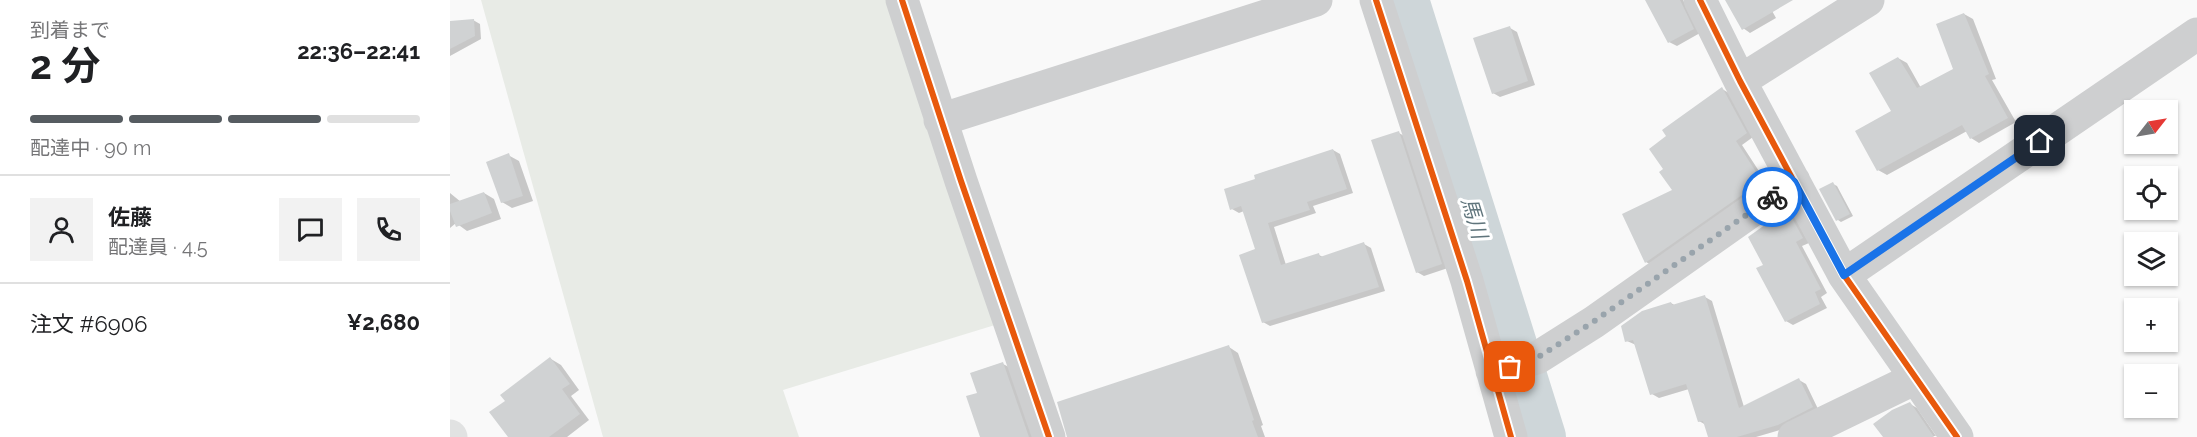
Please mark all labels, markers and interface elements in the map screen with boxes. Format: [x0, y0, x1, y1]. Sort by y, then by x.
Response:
text: 到着まで [30, 18, 110, 42]
text: 22:36–22:41 [297, 38, 420, 64]
text: 2 分 [30, 42, 100, 88]
north arrow [2124, 100, 2178, 154]
map controls [2124, 100, 2178, 418]
pin [2014, 115, 2065, 166]
icon: home [2023, 124, 2056, 157]
text: 配達中 · 90 m [30, 136, 151, 160]
button: locate [2124, 166, 2178, 220]
courier [1742, 167, 1802, 227]
icon: bike [1756, 181, 1789, 214]
water label: 馬川 [1456, 194, 1493, 244]
button: person [30, 198, 93, 261]
button: chat [279, 198, 342, 261]
button: phone [357, 198, 420, 261]
text: 佐藤 [108, 204, 152, 230]
button: layers [2124, 232, 2178, 286]
text: 配達員 · 4.5 [108, 235, 208, 259]
button: + [2124, 298, 2178, 352]
text: ¥2,680 [347, 309, 420, 335]
text: 注文 #6906 [30, 311, 147, 337]
pin [1484, 341, 1535, 392]
icon: bag [1493, 350, 1526, 383]
button: − [2124, 364, 2178, 418]

